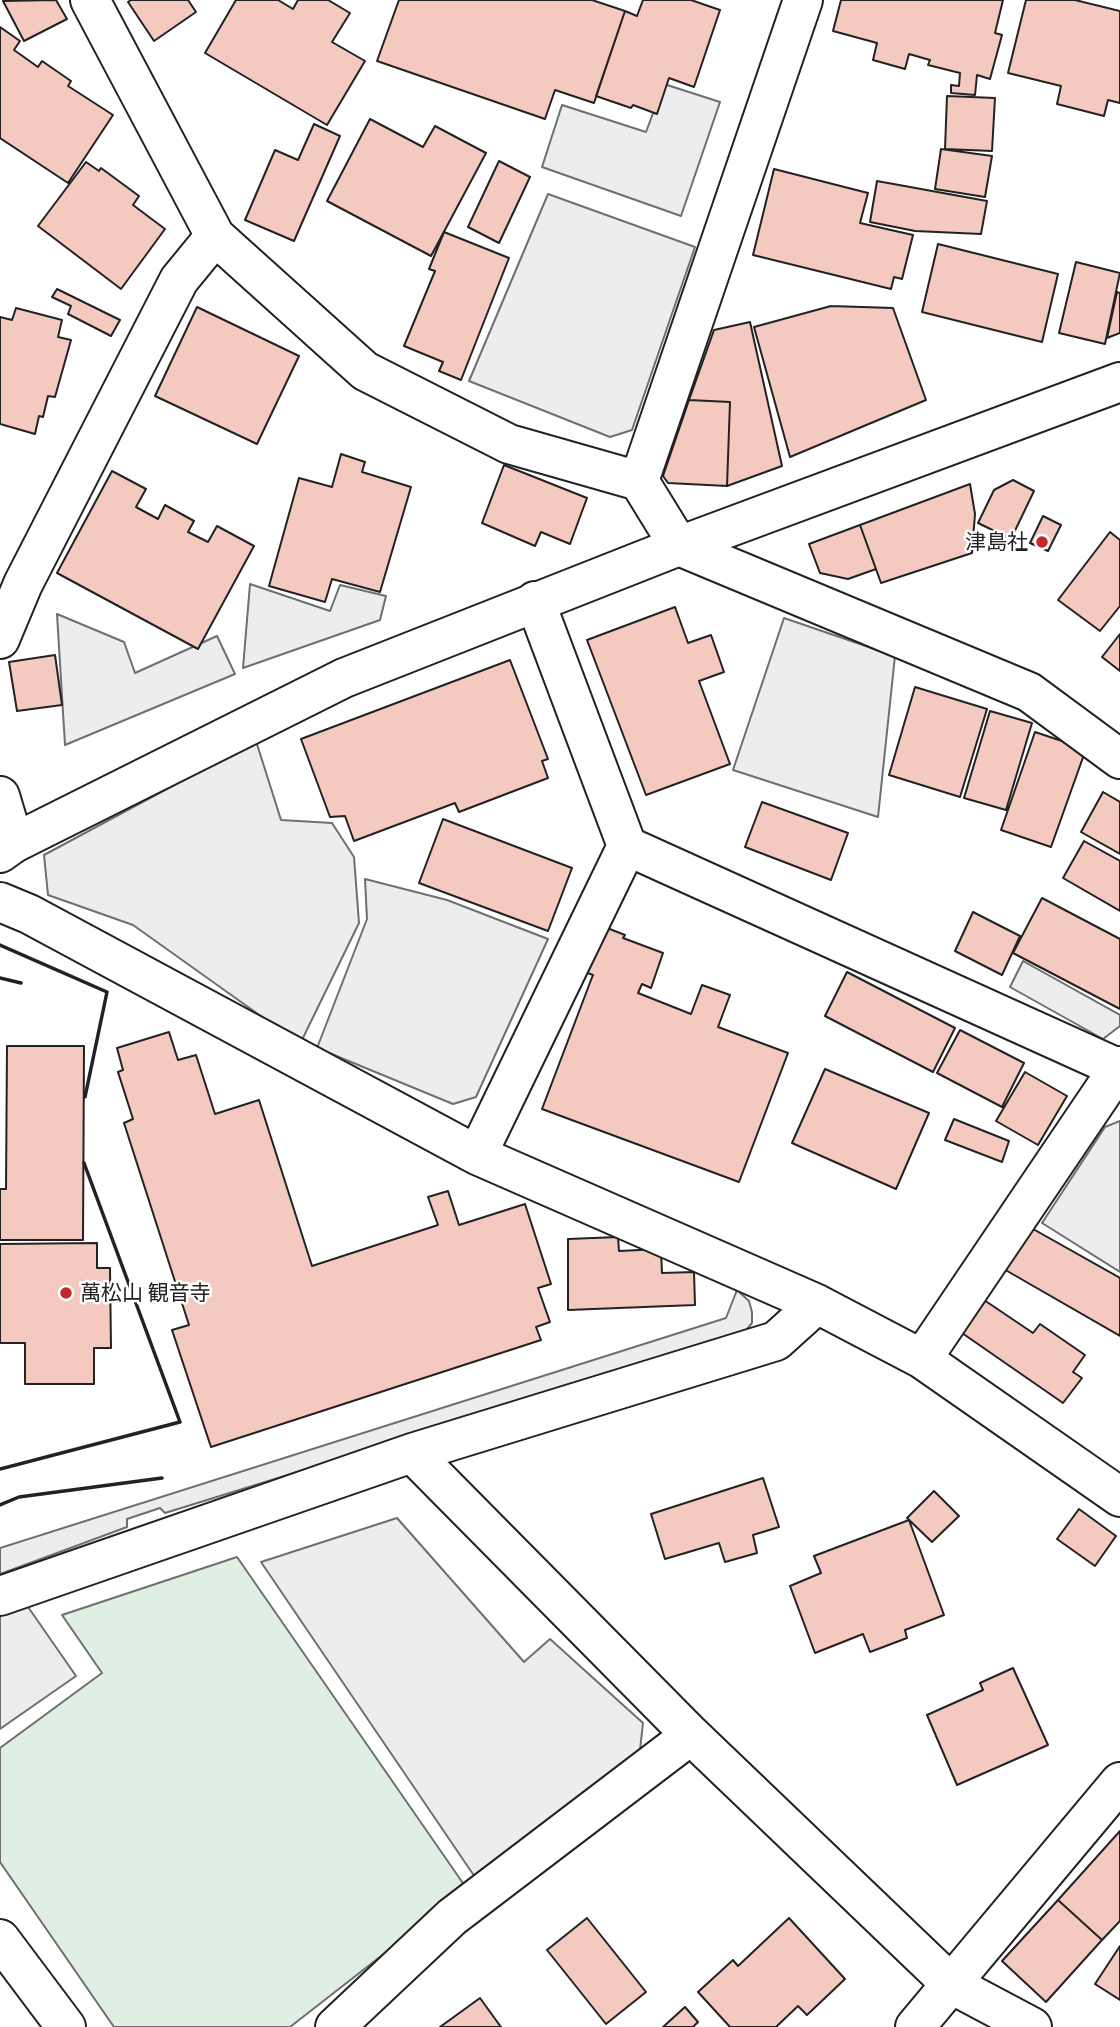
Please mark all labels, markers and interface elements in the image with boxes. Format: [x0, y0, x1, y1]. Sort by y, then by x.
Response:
place label: 津島社 [965, 529, 1028, 555]
marker: 津島社 [1034, 534, 1050, 550]
place label: 萬松山 観音寺 [80, 1280, 211, 1306]
marker: 萬松山 観音寺 [58, 1285, 74, 1301]

